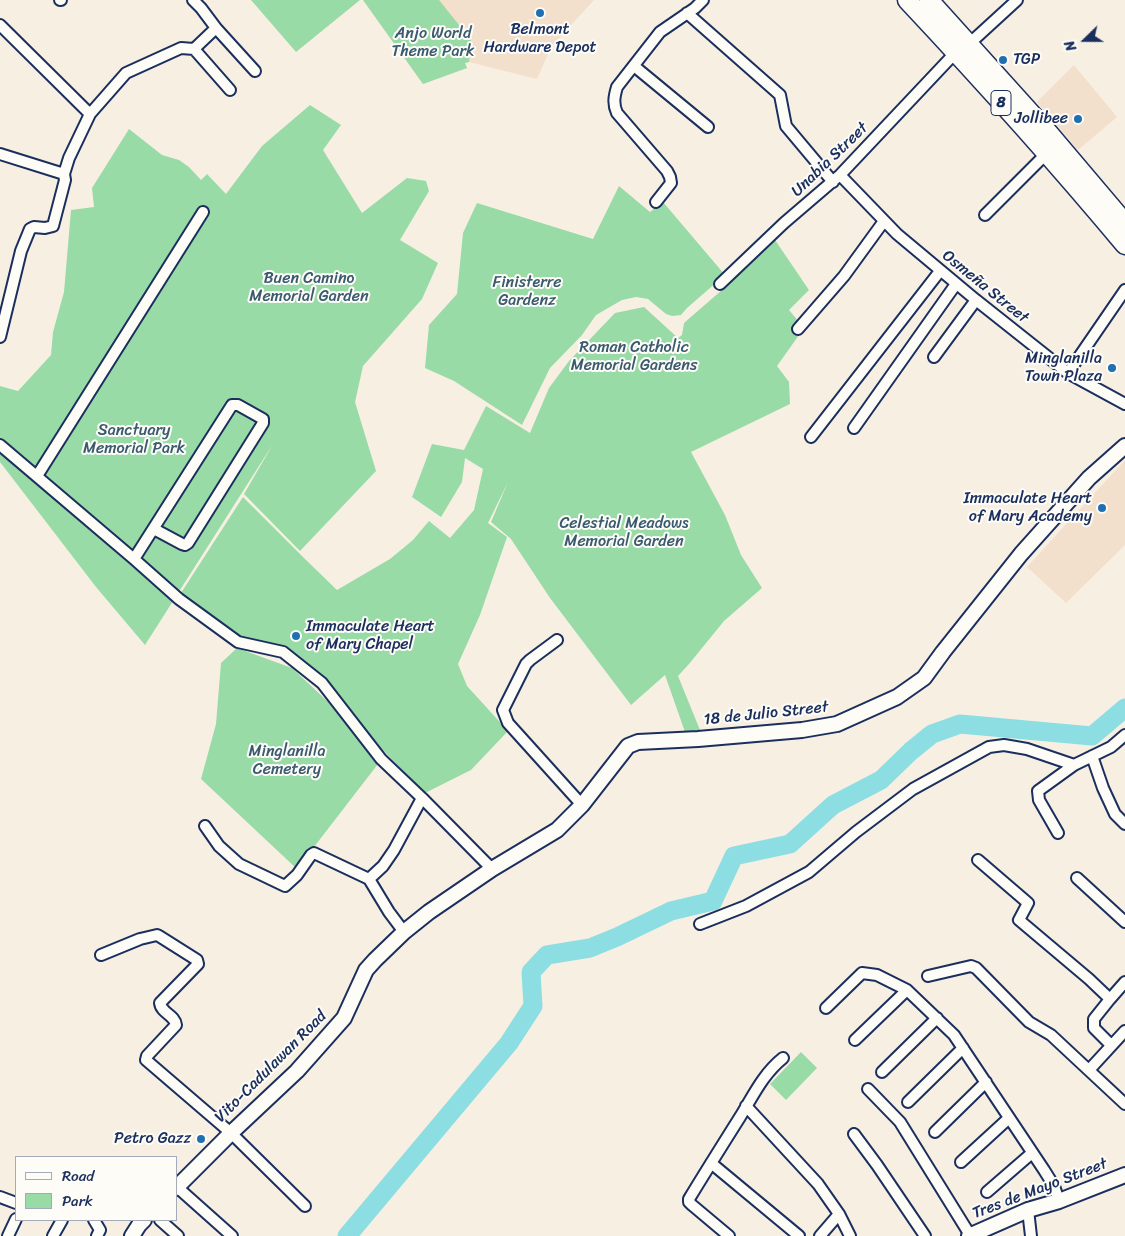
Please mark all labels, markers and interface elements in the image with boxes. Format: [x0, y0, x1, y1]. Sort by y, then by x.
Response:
marker: Belmont Hardware Depot [534, 7, 546, 19]
north arrow [1060, 15, 1110, 65]
place label: Belmont Hardware Depot [483, 20, 597, 58]
park label: Anjo World Theme Park [392, 24, 474, 62]
text: N [1057, 37, 1084, 55]
place label: TGP [1013, 50, 1040, 70]
marker: TGP [997, 54, 1009, 66]
road number: 8 [991, 90, 1011, 116]
place label: Jollibee [1014, 109, 1068, 129]
marker: Jollibee [1072, 113, 1084, 125]
street label: Unabia Street [788, 119, 872, 201]
street label: Osmeña Street [938, 246, 1032, 328]
park label: Buen Camino Memorial Garden [249, 269, 369, 307]
park label: Finisterre Gardenz [492, 273, 562, 311]
park label: Roman Catholic Memorial Gardens [571, 338, 697, 376]
place label: Minglanilla Town Plaza [1025, 349, 1102, 387]
marker: Minglanilla Town Plaza [1106, 362, 1118, 374]
park label: Sanctuary Memorial Park [83, 421, 185, 459]
place label: Immaculate Heart of Mary Academy [963, 489, 1092, 527]
marker: Immaculate Heart of Mary Academy [1096, 502, 1108, 514]
park label: Celestial Meadows Memorial Garden [559, 514, 689, 552]
place label: Immaculate Heart of Mary Chapel [306, 617, 435, 655]
marker: Immaculate Heart of Mary Chapel [290, 630, 302, 642]
street label: 18 de Julio Street [703, 698, 829, 730]
park label: Minglanilla Cemetery [249, 742, 325, 780]
street label: Vito-Cadulawan Road [211, 1007, 331, 1127]
place label: Petro Gazz [114, 1129, 191, 1149]
marker: Petro Gazz [195, 1133, 207, 1145]
street label: Tres de Mayo Street [970, 1154, 1110, 1224]
legend [15, 1156, 178, 1221]
text: Road [62, 1163, 94, 1189]
text: Park [62, 1188, 93, 1214]

